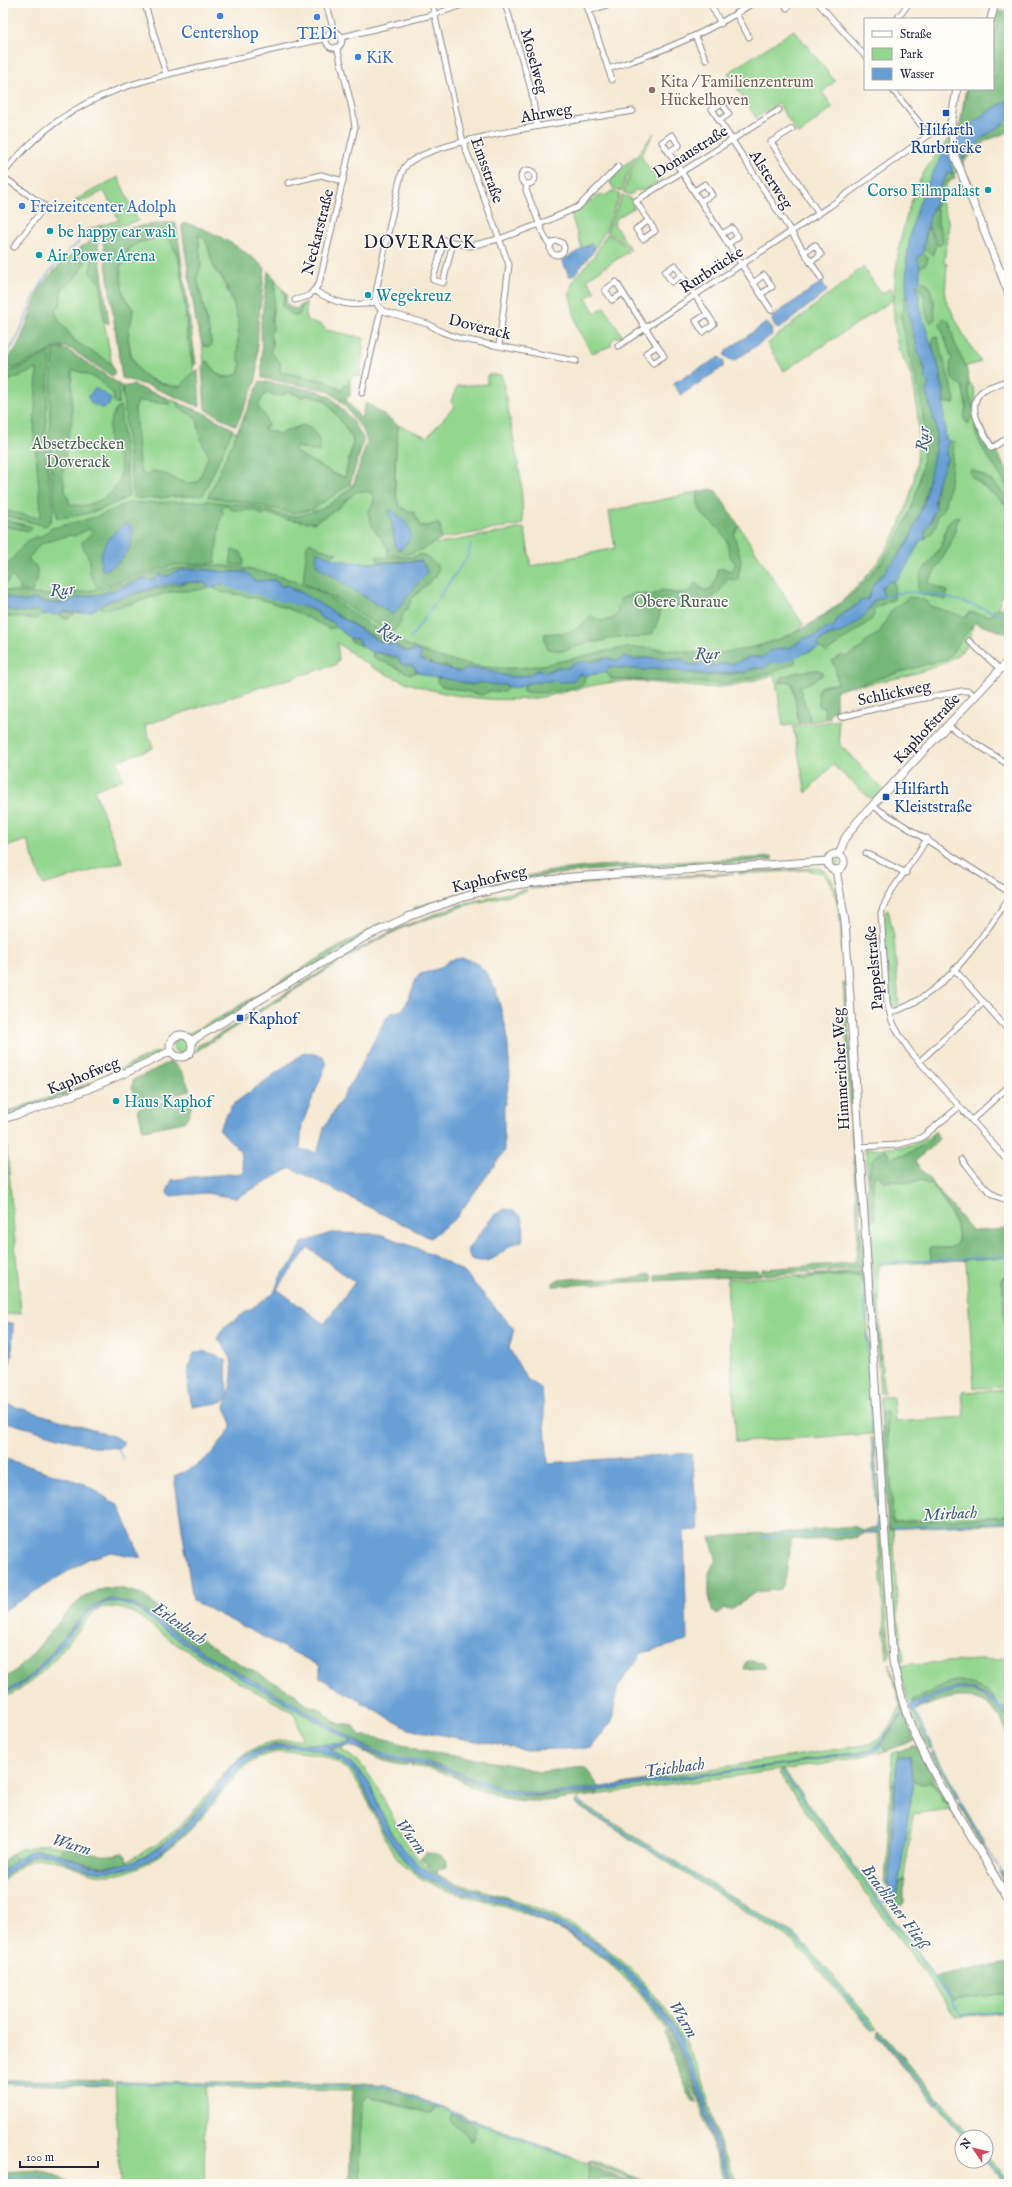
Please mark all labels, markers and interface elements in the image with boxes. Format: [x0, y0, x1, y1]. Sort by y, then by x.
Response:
marker: Centershop [215, 11, 225, 21]
marker: TEDi [312, 12, 322, 22]
legend [864, 18, 994, 90]
place label: Centershop [181, 24, 259, 44]
place label: TEDi [297, 25, 337, 45]
street label: Moselweg [515, 27, 551, 97]
text: Straße [900, 27, 932, 42]
text: Park [900, 47, 923, 62]
place label: KiK [366, 49, 394, 69]
marker: KiK [353, 52, 363, 62]
text: Wasser [900, 67, 935, 82]
place label: Kita / Familienzentrum Hückelhoven [660, 73, 814, 111]
marker: Kita / Familienzentrum Hückelhoven [647, 85, 657, 95]
street label: Ahrweg [518, 100, 574, 128]
marker: Hilfarth Rurbrücke [941, 108, 951, 118]
place label: Hilfarth Rurbrücke [910, 121, 982, 159]
street label: Donaustraße [650, 122, 732, 184]
street label: Emsstraße [465, 135, 507, 206]
street label: Alsterweg [743, 146, 797, 213]
place label: Corso Filmpalast [867, 182, 981, 202]
marker: Corso Filmpalast [983, 185, 993, 195]
street label: Neckarstraße [299, 187, 339, 278]
place label: Freizeitcenter Adolph [30, 198, 177, 218]
marker: Freizeitcenter Adolph [17, 201, 27, 211]
place label: be happy car wash [58, 223, 177, 243]
marker: be happy car wash [45, 226, 55, 236]
district label: DOVERACK [364, 232, 476, 255]
street label: Rurbrücke [677, 243, 748, 299]
place label: Air Power Arena [46, 247, 156, 267]
marker: Air Power Arena [34, 250, 44, 260]
place label: Wegekreuz [376, 287, 451, 307]
marker: Wegekreuz [363, 290, 373, 300]
street label: Doverack [446, 311, 513, 345]
water label: Rur [912, 425, 935, 452]
park label: Absetzbecken Doverack [31, 435, 125, 473]
water label: Rur [49, 579, 77, 602]
park label: Obere Ruraue [634, 593, 728, 613]
water label: Rur [373, 618, 406, 649]
water label: Rur [694, 644, 721, 665]
street label: Schlickweg [856, 676, 933, 711]
street label: Kaphofstraße [890, 690, 965, 769]
place label: Hilfarth Kleiststraße [894, 780, 972, 818]
marker: Hilfarth Kleiststraße [881, 792, 891, 802]
street label: Kaphofweg [450, 862, 529, 898]
street label: Pappelstraße [861, 925, 889, 1011]
street label: Himmericher Weg [829, 1007, 855, 1131]
place label: Kaphof [248, 1010, 301, 1030]
marker: Kaphof [235, 1013, 245, 1023]
street label: Kaphofweg [45, 1053, 123, 1100]
place label: Haus Kaphof [124, 1093, 215, 1113]
marker: Haus Kaphof [111, 1096, 121, 1106]
water label: Mirbach [922, 1503, 978, 1526]
water label: Erlenbach [147, 1598, 210, 1650]
water label: Teichbach [643, 1754, 706, 1783]
water label: Wurm [390, 1815, 431, 1859]
water label: Wurm [50, 1830, 94, 1861]
water label: Brachlener Fließ [856, 1861, 934, 1954]
water label: Wurm [663, 1997, 702, 2042]
north arrow [954, 2129, 994, 2169]
text: N [958, 2136, 975, 2153]
scale bar [20, 2143, 98, 2169]
text: 100 m [26, 2150, 54, 2165]

